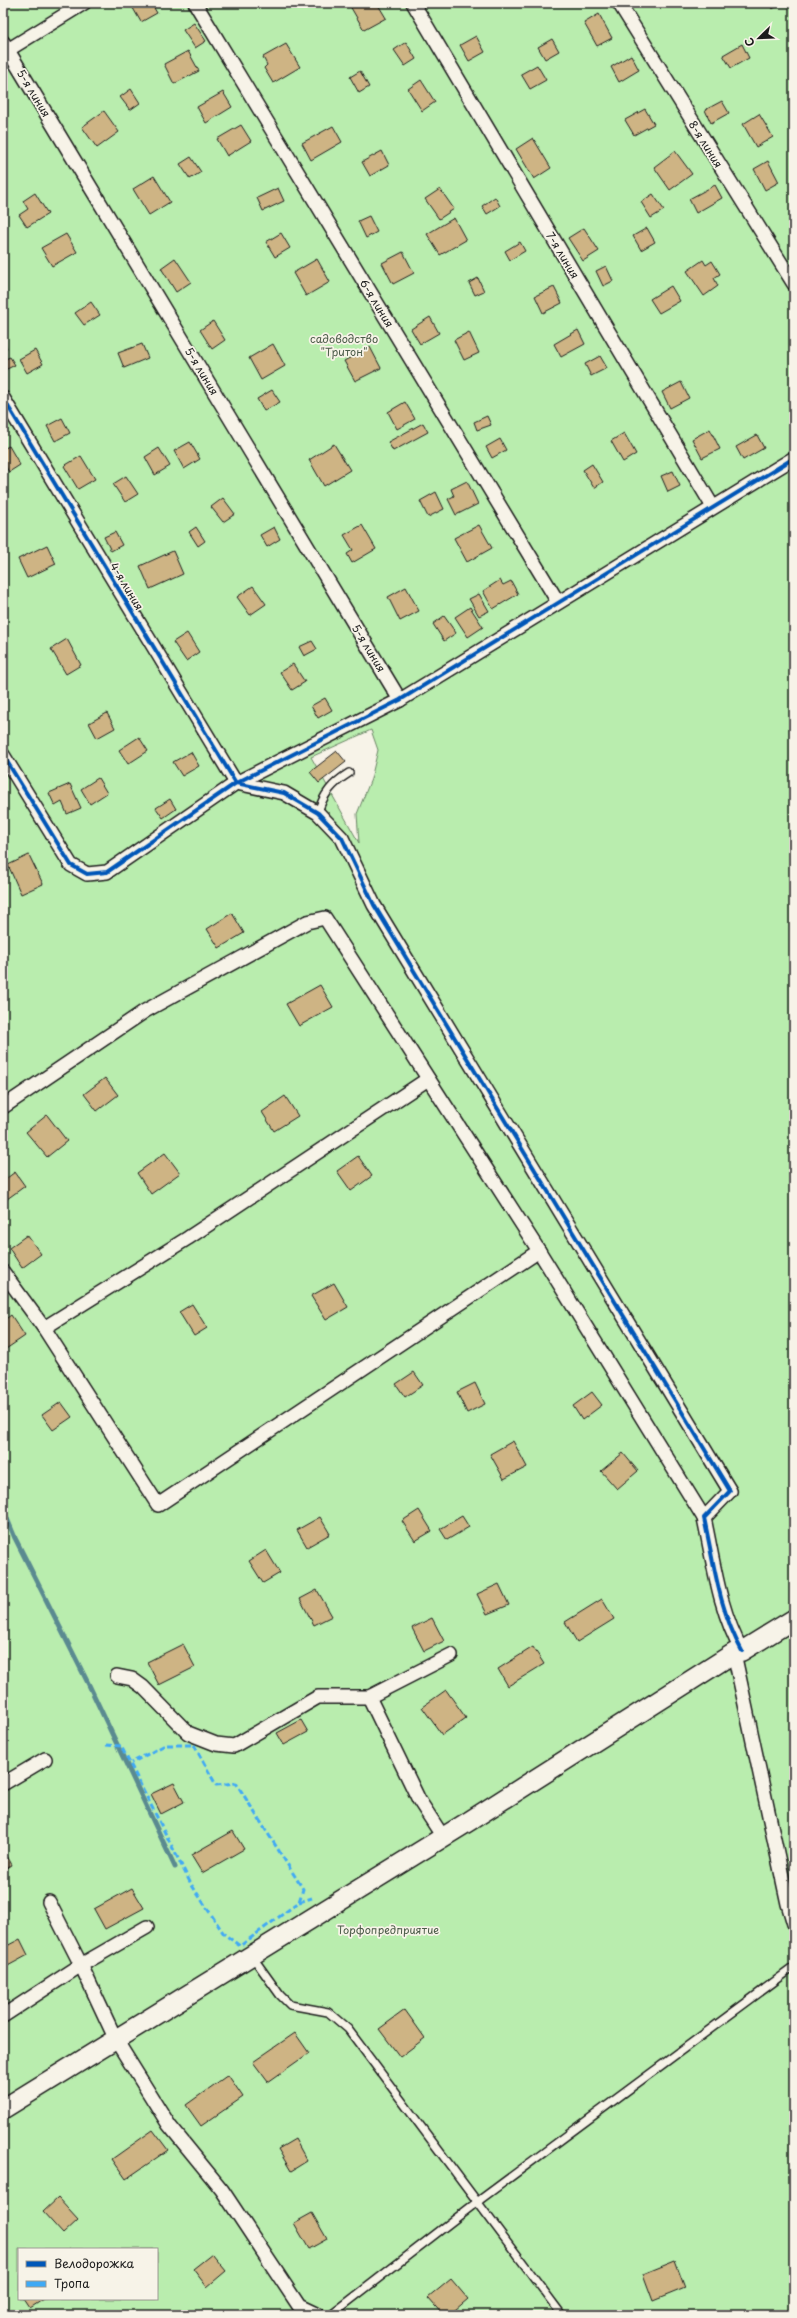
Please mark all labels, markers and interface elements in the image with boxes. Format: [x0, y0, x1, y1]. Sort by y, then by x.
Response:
north arrow [739, 18, 779, 58]
text: С [740, 35, 759, 49]
street label: 5-я линия [13, 66, 55, 120]
street label: 8-я линия [685, 117, 727, 171]
street label: 7-я линия [542, 228, 584, 282]
street label: 6-я линия [356, 276, 398, 330]
park label: садоводство "Тритон" [310, 330, 378, 360]
street label: 5-я линия [181, 344, 223, 398]
street label: 4-я линия [106, 559, 148, 613]
street label: 5-я линия [348, 621, 390, 675]
park label: Торфопредприятие [337, 1921, 439, 1938]
legend [18, 2248, 158, 2300]
text: Велодорожка [54, 2254, 134, 2272]
text: Тропа [54, 2274, 90, 2292]

